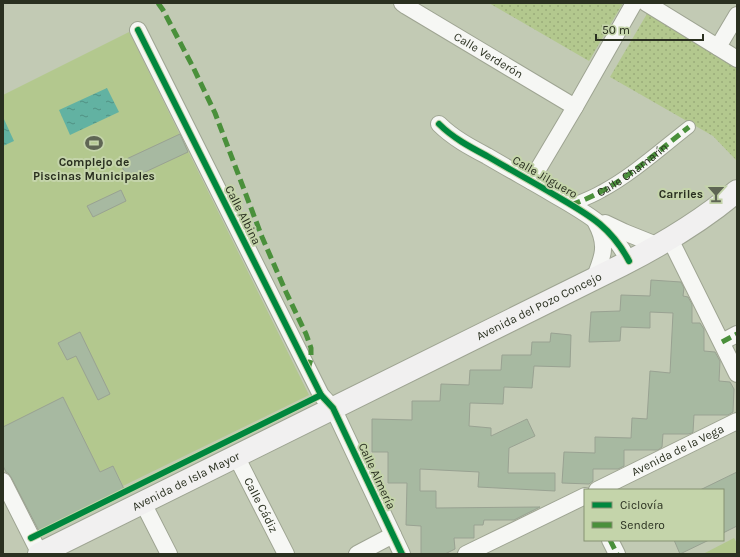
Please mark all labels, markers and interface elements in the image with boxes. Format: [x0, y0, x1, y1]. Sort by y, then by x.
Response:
scale bar [596, 16, 703, 42]
text: 50 m [602, 23, 630, 37]
street label: Calle Verderón [451, 29, 526, 81]
sports icon: Complejo de Piscinas Municipales [84, 133, 104, 153]
street label: Calle Chamarín [594, 140, 671, 200]
street label: Calle Jilguero [510, 153, 580, 201]
place label: Complejo de Piscinas Municipales [33, 155, 155, 183]
street label: Calle Albina [222, 183, 264, 247]
bar icon: Carriles [706, 184, 726, 204]
place label: Carriles [659, 187, 703, 201]
street label: Avenida del Pozo Concejo [474, 269, 604, 343]
street label: Avenida de la Vega [629, 422, 726, 479]
street label: Calle Almería [355, 440, 399, 512]
street label: Avenida de Isla Mayor [130, 448, 243, 514]
street label: Calle Cádiz [241, 475, 281, 535]
legend [584, 489, 724, 541]
text: Ciclovía [620, 498, 663, 512]
text: Sendero [620, 518, 665, 532]

